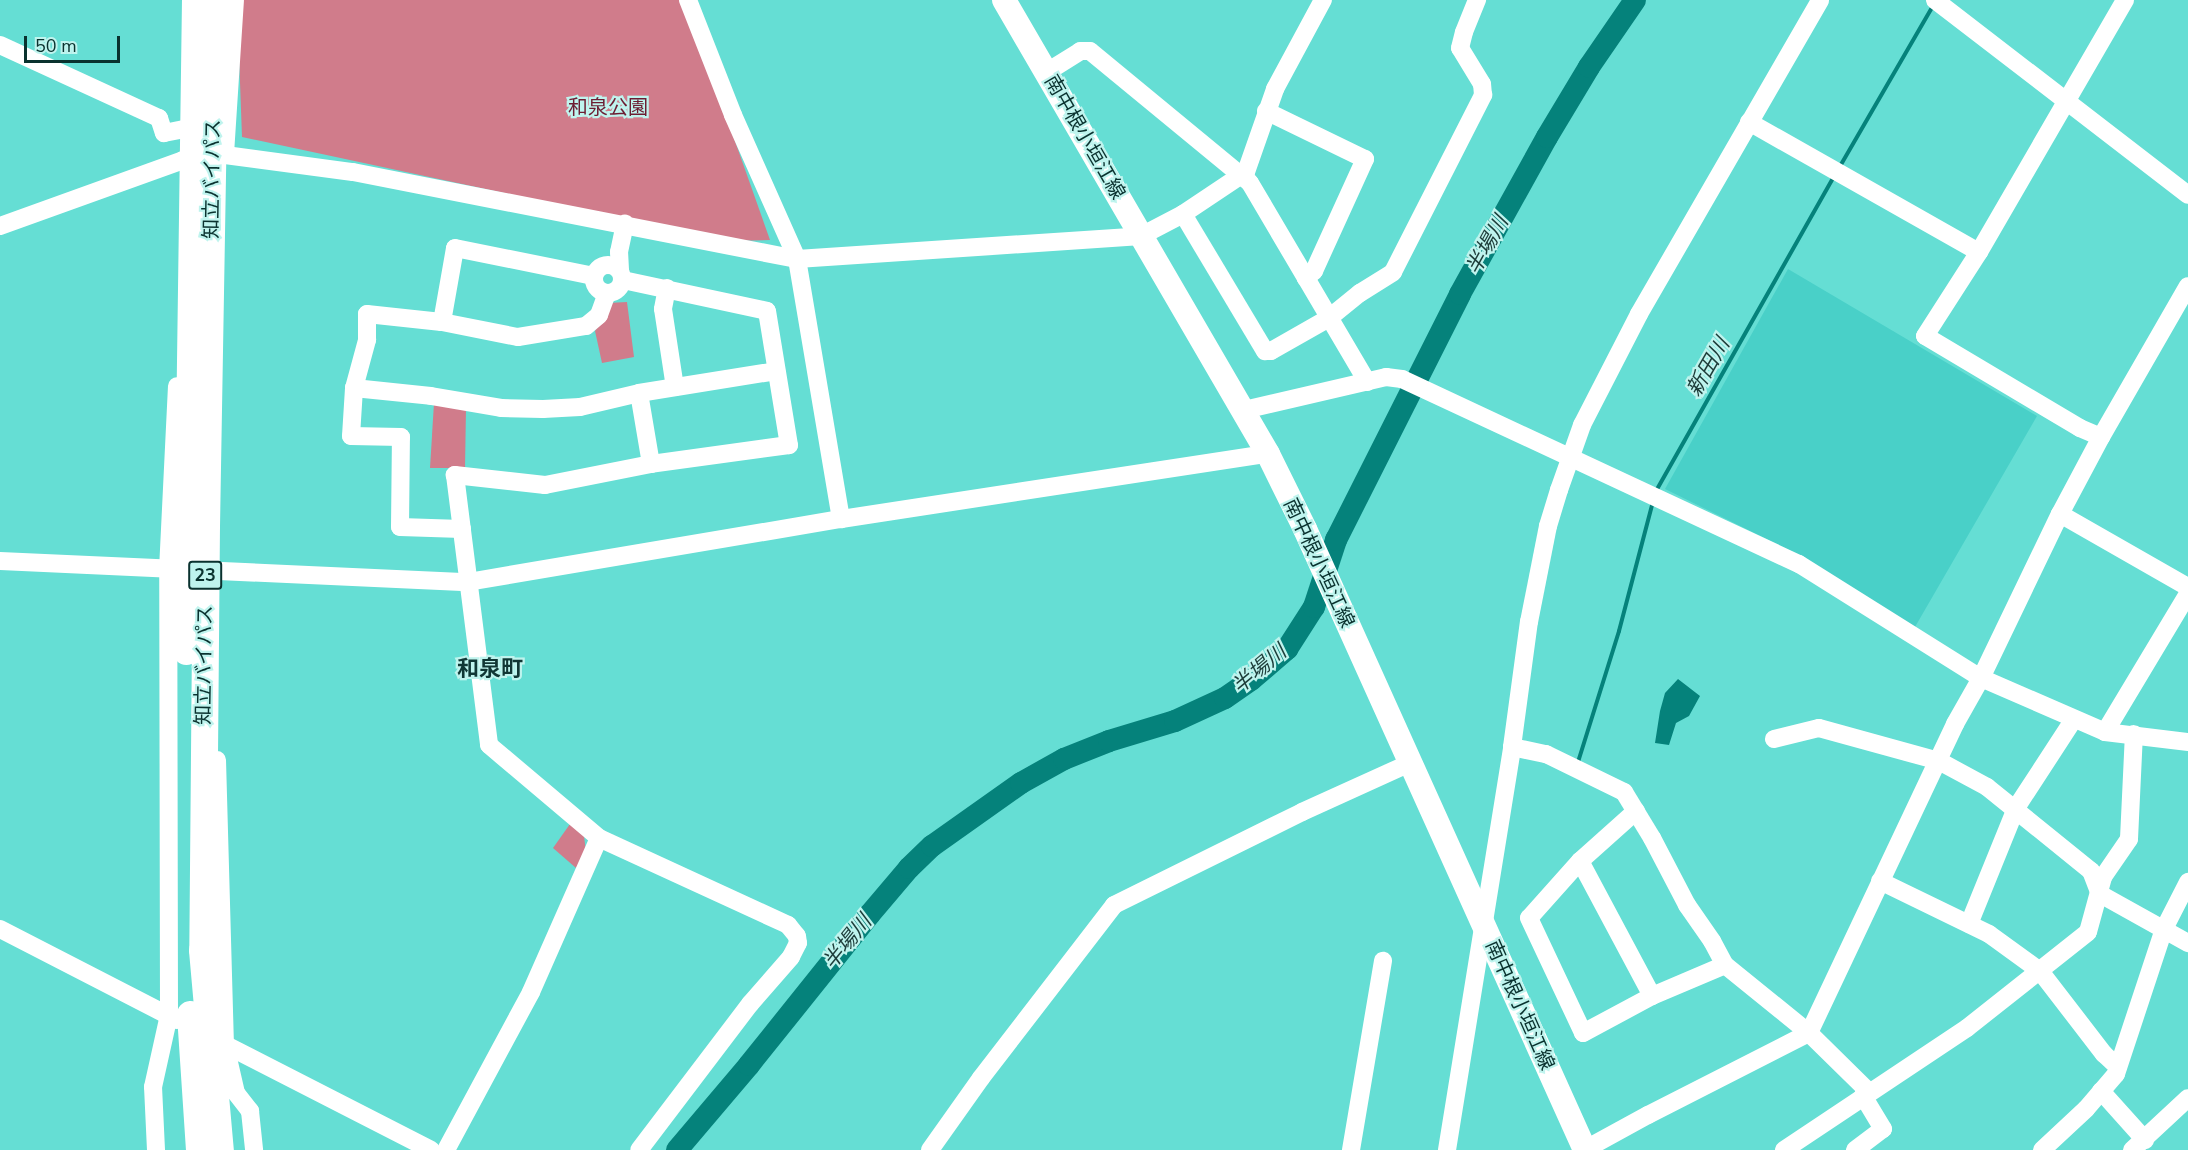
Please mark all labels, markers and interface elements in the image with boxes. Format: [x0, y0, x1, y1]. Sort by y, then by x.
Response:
scale bar [27, 24, 123, 62]
text: 50 m [35, 34, 77, 58]
street label: 南中根小垣江線 [1040, 70, 1130, 204]
park label: 和泉公園 [568, 95, 648, 119]
street label: 知立バイパス [199, 119, 225, 239]
water label: 半場川 [1461, 211, 1513, 279]
water label: 新田川 [1681, 333, 1735, 401]
street label: 南中根小垣江線 [1279, 494, 1359, 632]
road number: 23 [187, 560, 223, 590]
street label: 知立バイパス [191, 605, 217, 725]
water label: 半場川 [1227, 639, 1291, 699]
district label: 和泉町 [457, 657, 523, 683]
water label: 半場川 [817, 910, 877, 974]
street label: 南中根小垣江線 [1481, 936, 1559, 1074]

